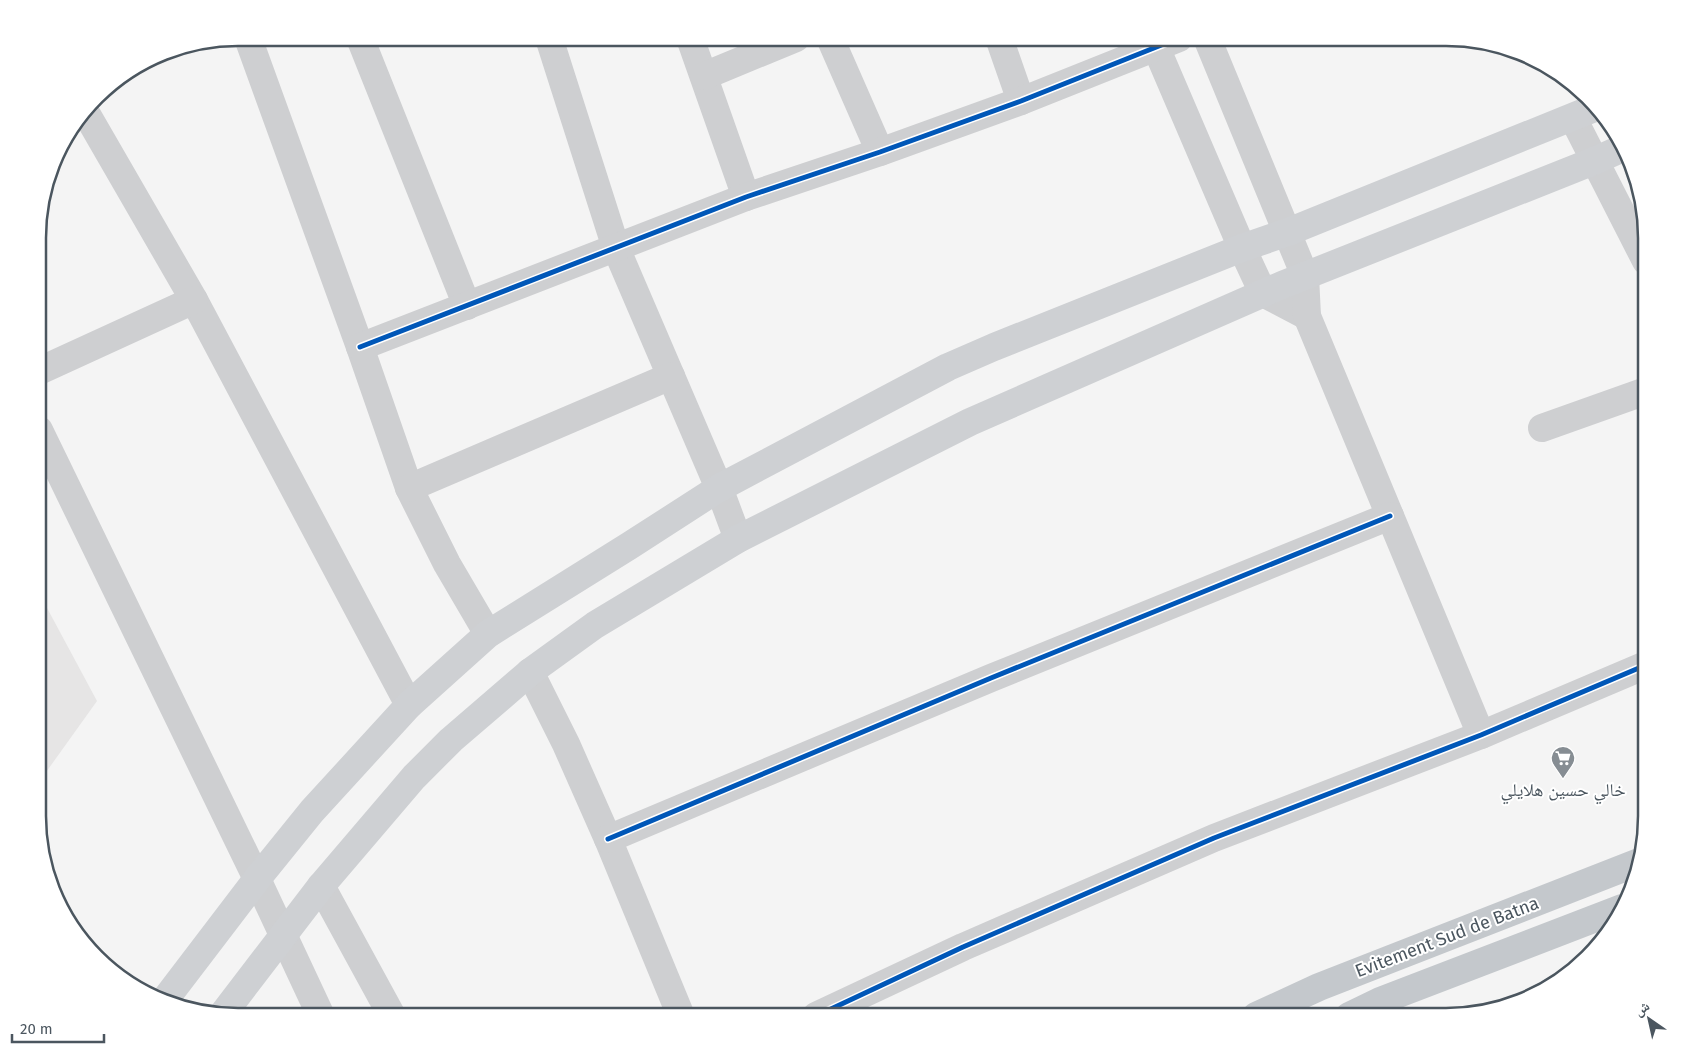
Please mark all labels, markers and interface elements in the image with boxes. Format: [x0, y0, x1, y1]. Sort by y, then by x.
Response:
supermarket icon: خالي حسين هلايلي [1550, 745, 1576, 779]
place label: خالي حسين هلايلي [1500, 779, 1626, 805]
street label: Evitement Sud de Batna [1352, 892, 1542, 982]
north arrow [1624, 994, 1674, 1044]
text: ش [1631, 997, 1653, 1020]
scale bar [12, 1012, 105, 1044]
text: 20 m [20, 1020, 53, 1038]

